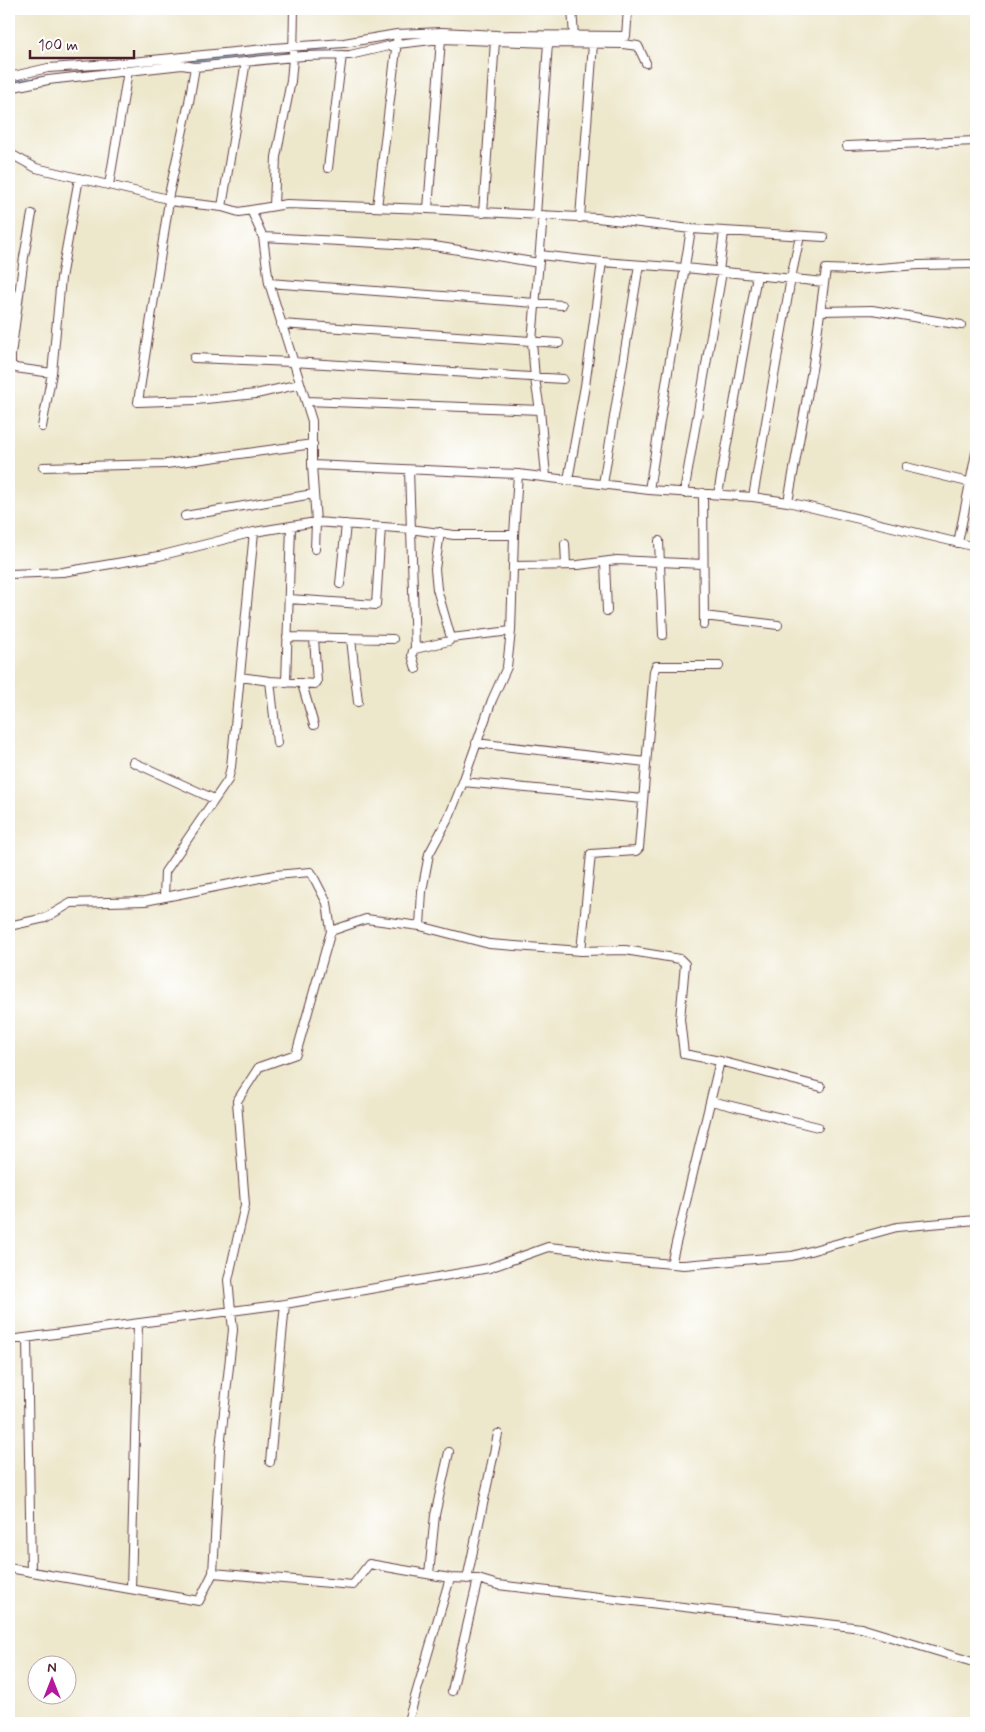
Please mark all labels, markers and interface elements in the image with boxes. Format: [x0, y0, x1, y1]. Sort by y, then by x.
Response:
scale bar [30, 28, 134, 60]
text: 100 m [38, 36, 78, 56]
north arrow [28, 1654, 78, 1704]
text: N [47, 1659, 57, 1677]

